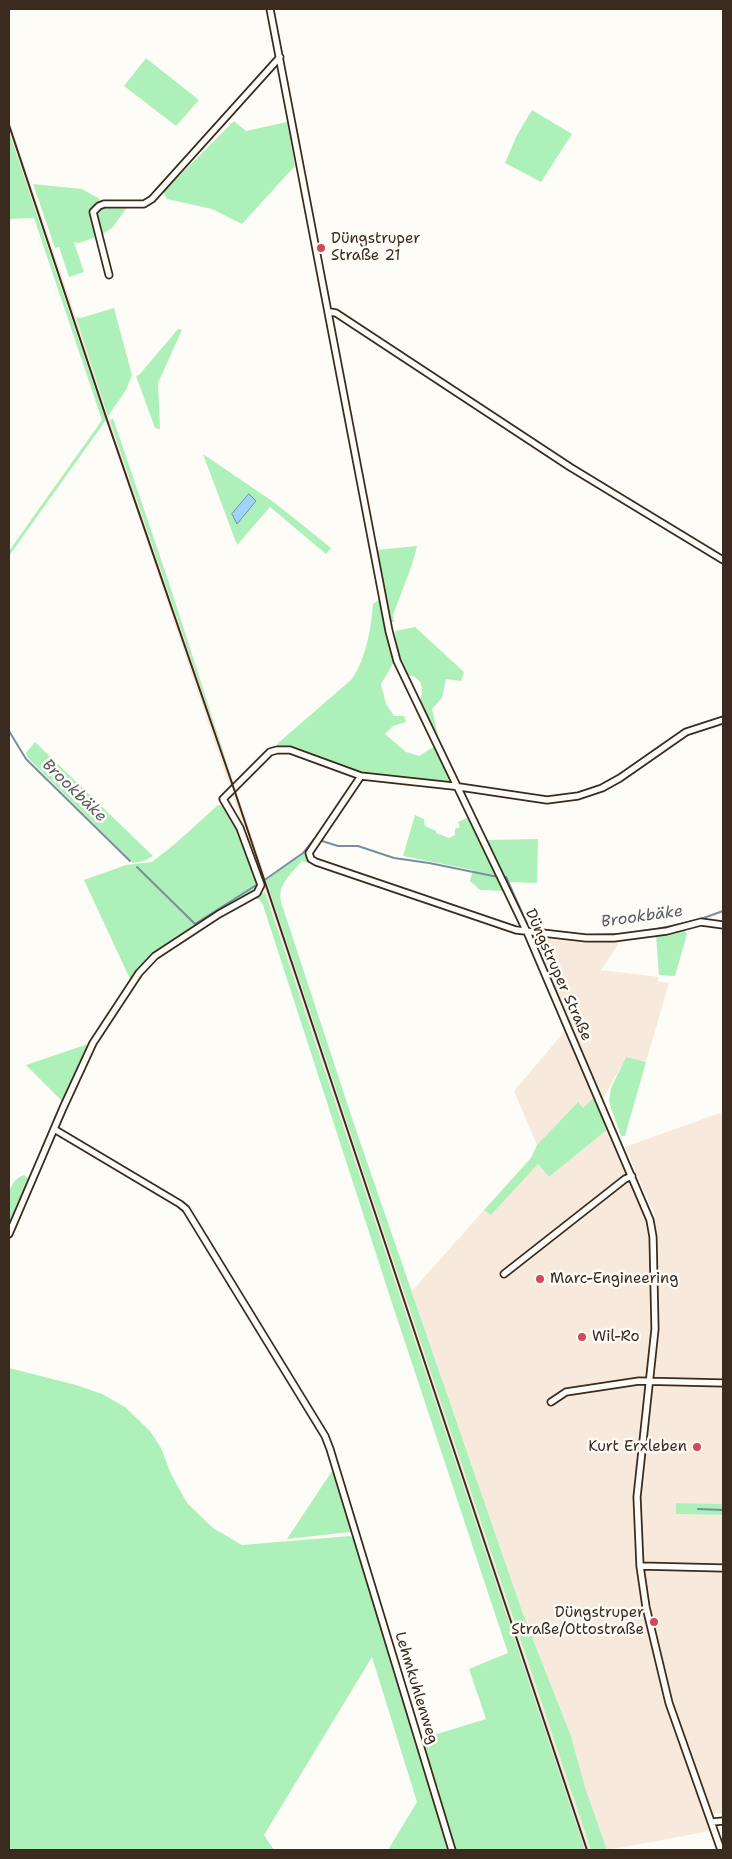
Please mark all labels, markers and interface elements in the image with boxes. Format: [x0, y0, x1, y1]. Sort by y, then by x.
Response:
place label: Düngstruper Straße 21 [331, 230, 420, 265]
marker: Düngstruper Straße 21 [315, 242, 327, 254]
water label: Brookbäke [38, 755, 110, 827]
water label: Brookbäke [600, 902, 684, 932]
street label: Düngstruper Straße [521, 906, 595, 1044]
place label: Marc-Engineering [550, 1270, 678, 1288]
marker: Marc-Engineering [534, 1273, 546, 1285]
place label: Wil-Ro [592, 1328, 640, 1346]
marker: Wil-Ro [576, 1331, 588, 1343]
place label: Kurt Erxleben [588, 1438, 687, 1456]
marker: Kurt Erxleben [691, 1441, 703, 1453]
place label: Düngstruper Straße/Ottostraße [511, 1604, 644, 1639]
marker: Düngstruper Straße/Ottostraße [648, 1616, 660, 1628]
street label: Lehmkuhlenweg [390, 1630, 442, 1746]

